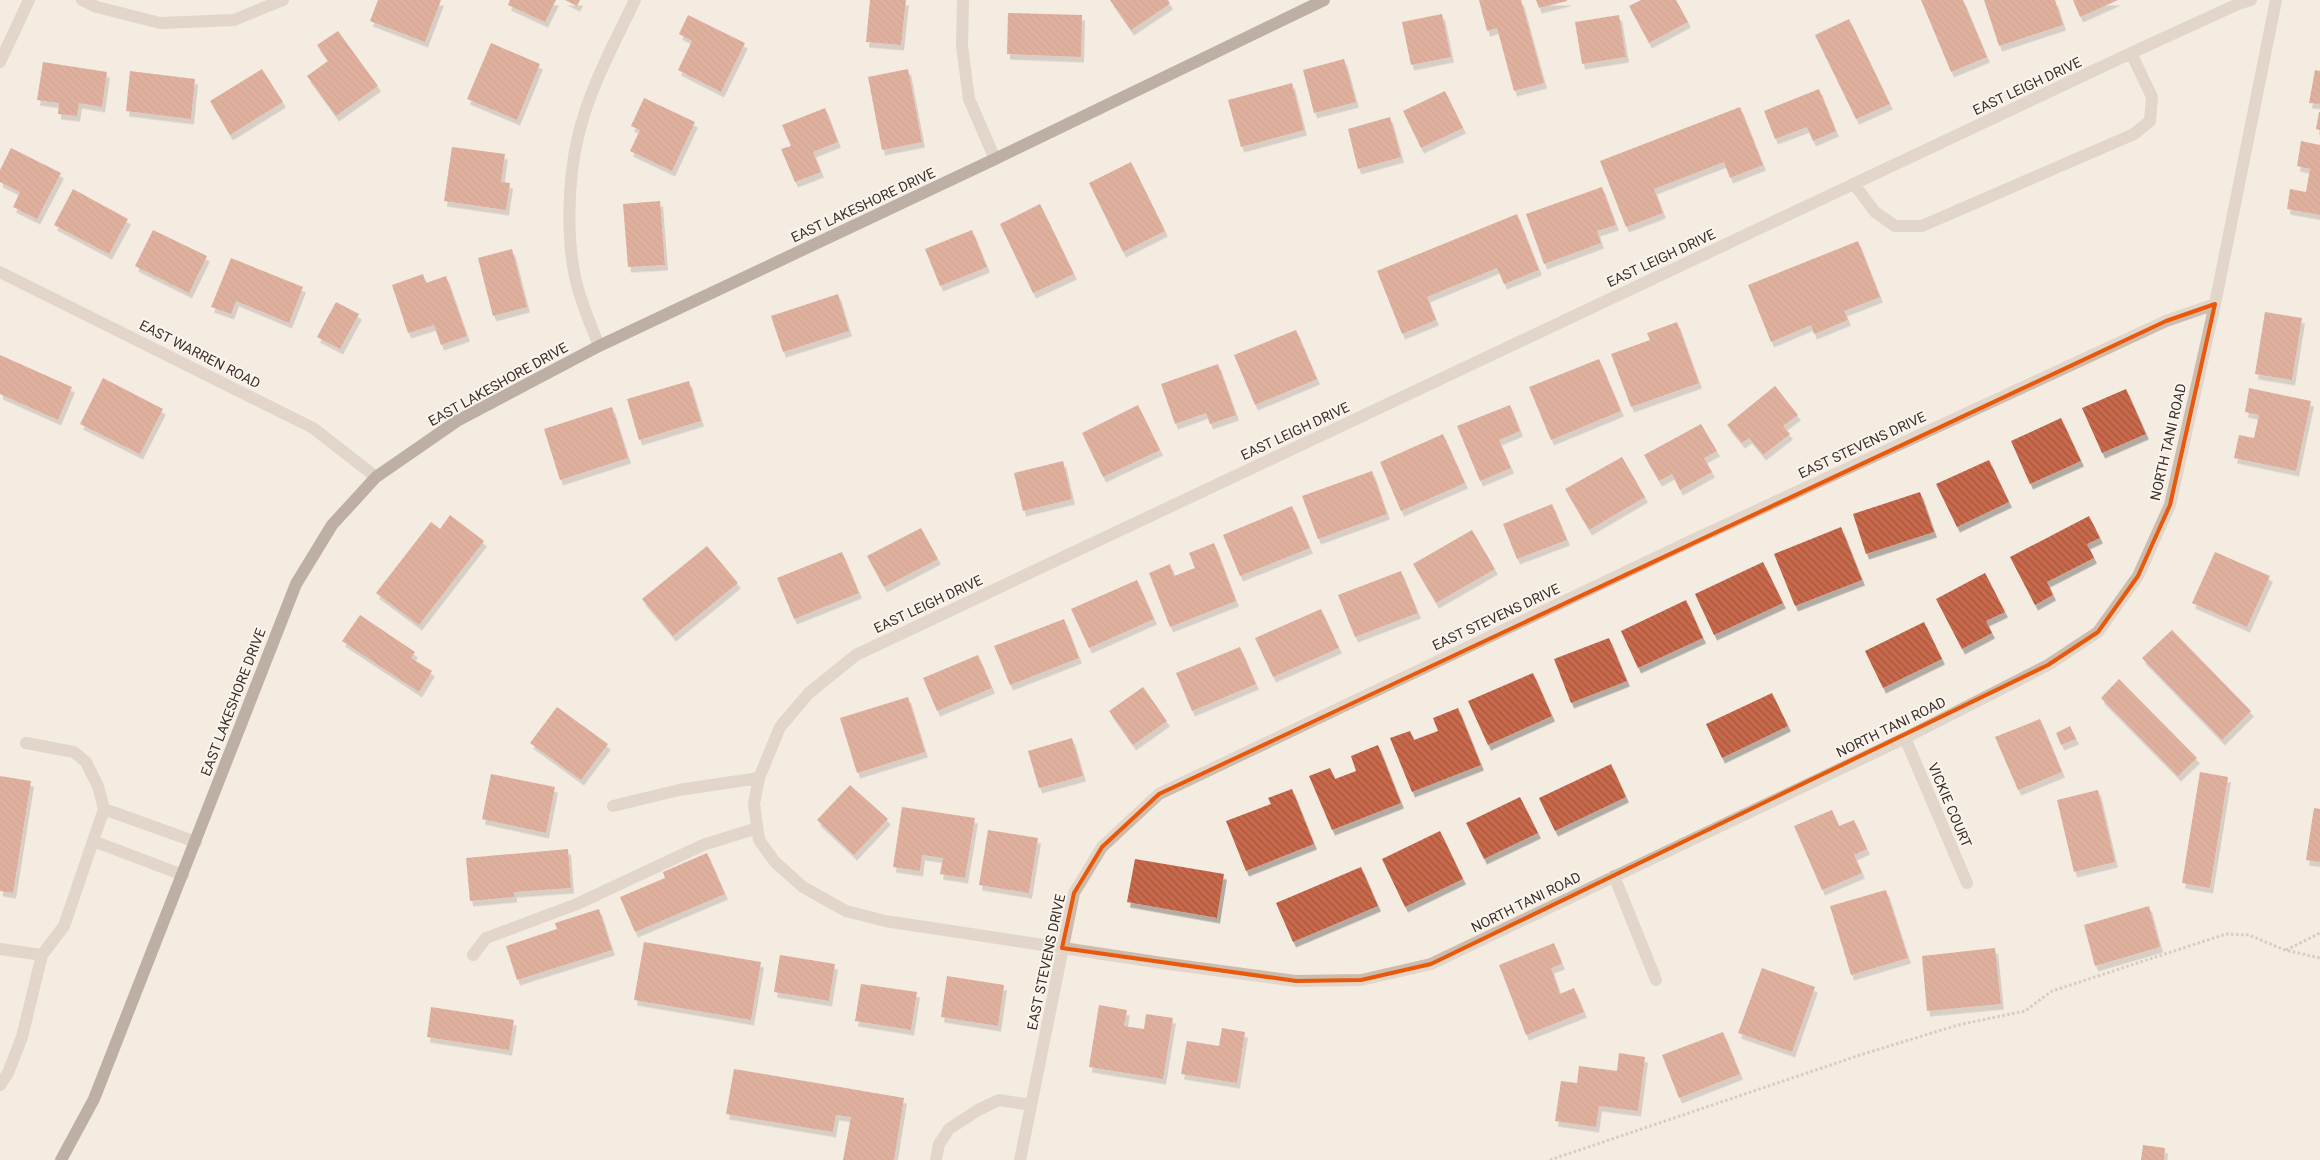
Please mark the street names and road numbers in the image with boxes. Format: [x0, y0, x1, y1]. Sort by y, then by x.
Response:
street label: EAST LEIGH DRIVE [1970, 54, 2084, 118]
street label: EAST LAKESHORE DRIVE [788, 165, 938, 245]
street label: EAST LEIGH DRIVE [1604, 226, 1718, 290]
street label: EAST WARREN ROAD [137, 317, 263, 391]
street label: EAST LAKESHORE DRIVE [425, 339, 571, 429]
street label: NORTH TANI ROAD [2147, 382, 2189, 502]
street label: EAST LEIGH DRIVE [1238, 399, 1352, 463]
street label: EAST STEVENS DRIVE [1796, 408, 1928, 482]
street label: EAST LEIGH DRIVE [871, 572, 985, 636]
street label: EAST STEVENS DRIVE [1430, 580, 1562, 654]
street label: EAST LAKESHORE DRIVE [197, 626, 269, 778]
street label: NORTH TANI ROAD [1834, 694, 1948, 760]
street label: VICKIE COURT [1925, 760, 1975, 850]
street label: NORTH TANI ROAD [1469, 869, 1583, 935]
street label: EAST STEVENS DRIVE [1024, 892, 1068, 1032]

